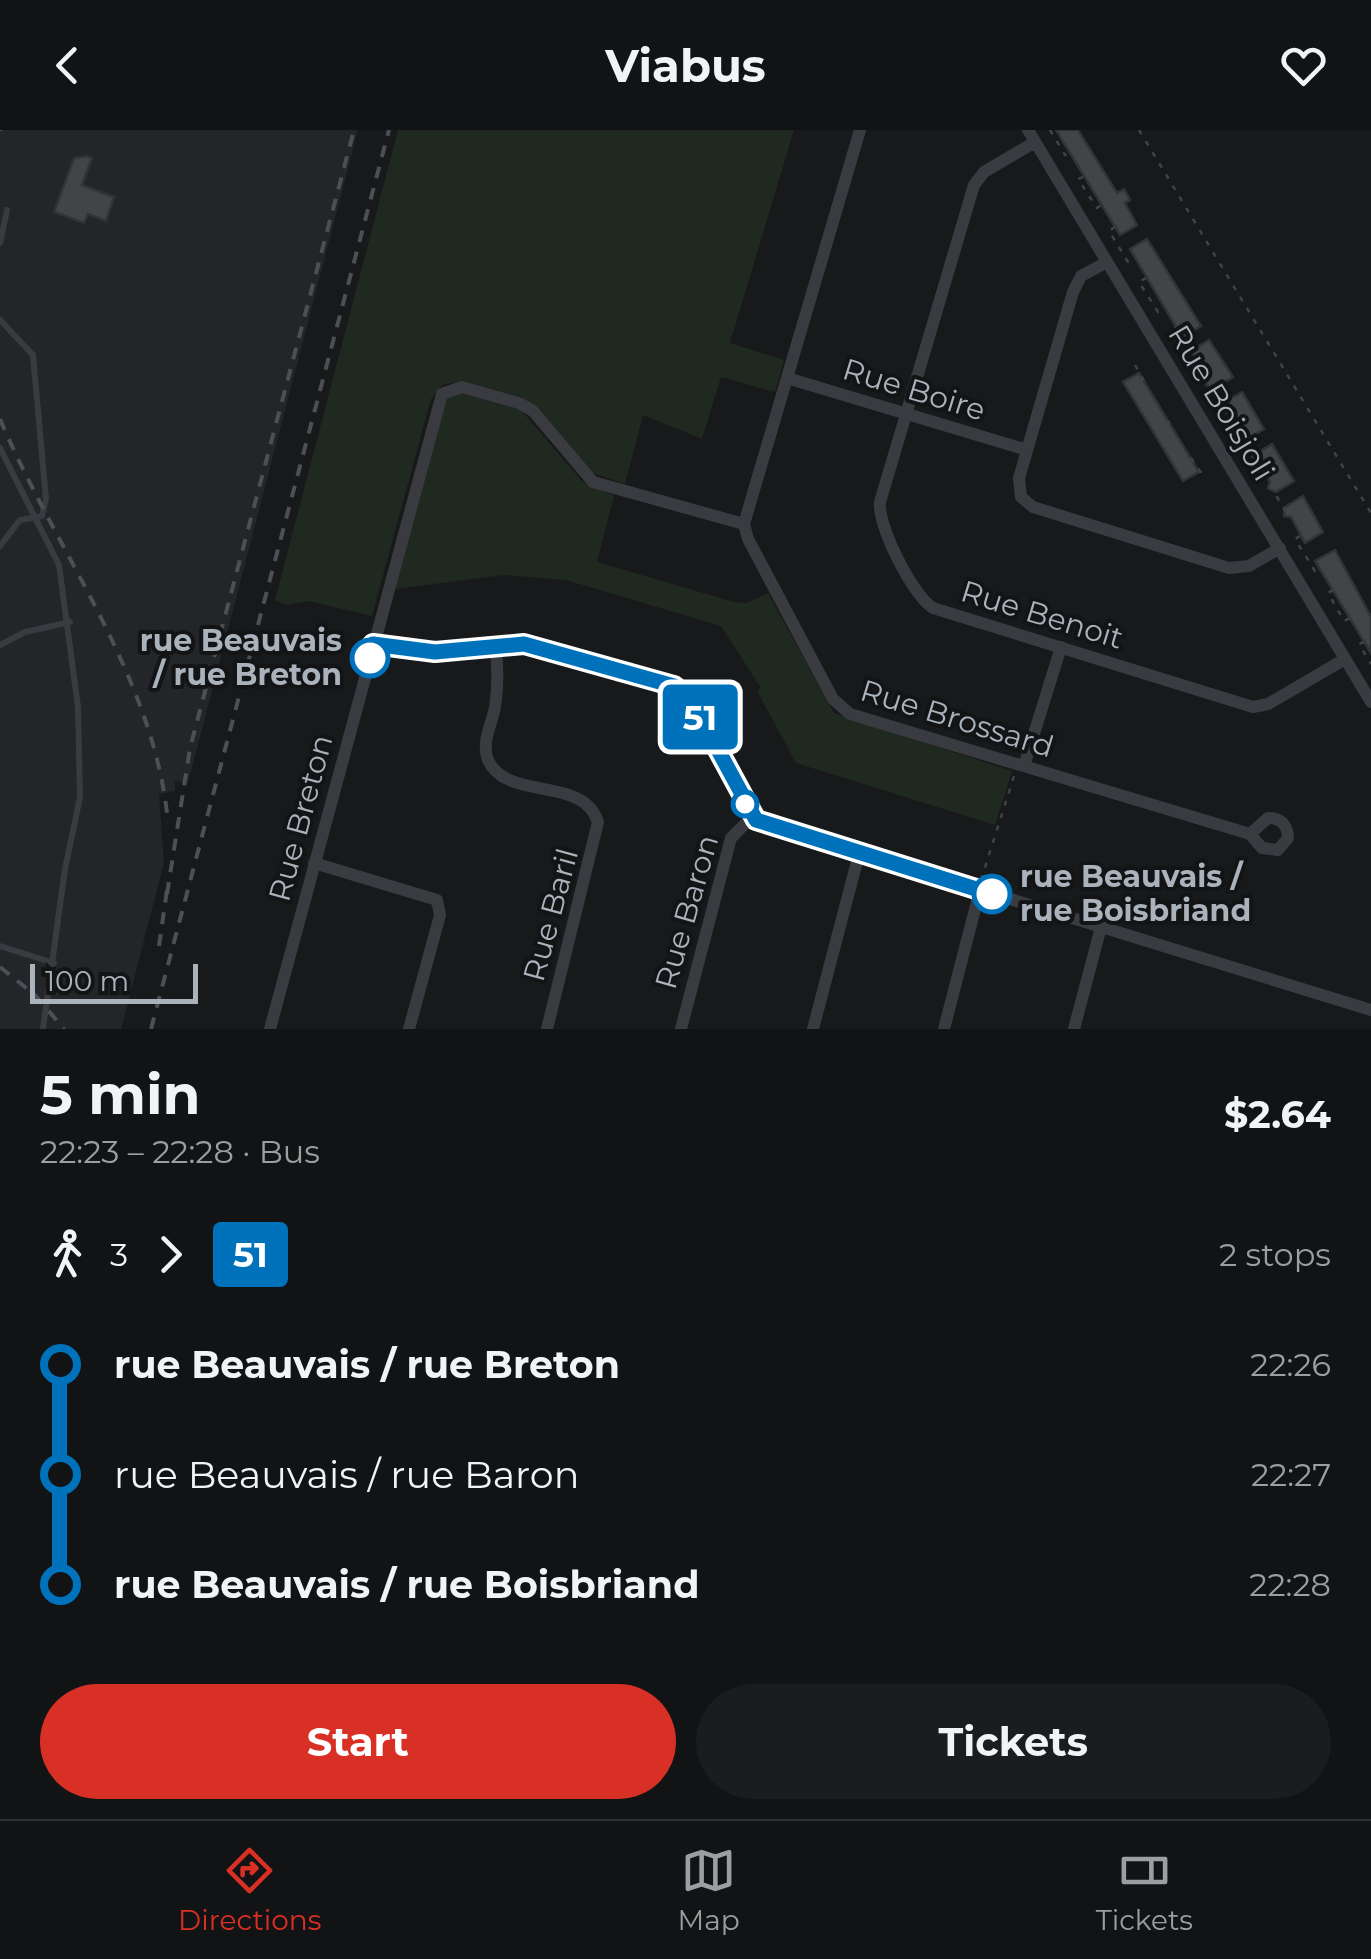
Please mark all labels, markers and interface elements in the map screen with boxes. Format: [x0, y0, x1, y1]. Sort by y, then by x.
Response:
icon: back [40, 38, 95, 93]
text: Viabus [605, 38, 766, 93]
icon: heart [1276, 38, 1331, 93]
street label: Rue Boisjoli [1160, 318, 1282, 487]
street label: Rue Boire [838, 350, 990, 429]
street label: Rue Benoit [957, 572, 1128, 657]
place label: rue Beauvais / rue Breton [140, 622, 342, 693]
marker: rue Beauvais / rue Breton [351, 639, 389, 677]
street label: Rue Brossard [856, 672, 1058, 765]
line badge: 51 [655, 684, 745, 750]
text: 51 [683, 696, 717, 739]
street label: Rue Breton [261, 731, 341, 905]
unlabelled marker [732, 791, 758, 817]
street label: Rue Baron [647, 830, 726, 993]
street label: Rue Baril [515, 844, 586, 985]
place label: rue Beauvais / rue Boisbriand [1020, 858, 1251, 929]
marker: rue Beauvais / rue Boisbriand [973, 875, 1011, 913]
scale bar [30, 959, 198, 1004]
text: 100 m [45, 964, 129, 998]
text: 5 min [40, 1061, 201, 1128]
text: $2.64 [1224, 1091, 1331, 1138]
text: 22:23 – 22:28 · Bus [40, 1132, 320, 1171]
icon: walk [40, 1227, 95, 1282]
icon: forward [143, 1227, 198, 1282]
text: 51 [233, 1233, 268, 1276]
text: 3 [110, 1235, 128, 1274]
text: 2 stops [1219, 1235, 1331, 1274]
text: rue Beauvais / rue Breton [114, 1341, 620, 1388]
text: 22:26 [1250, 1345, 1331, 1384]
text: rue Beauvais / rue Baron [114, 1451, 579, 1498]
text: 22:27 [1251, 1455, 1331, 1494]
text: rue Beauvais / rue Boisbriand [114, 1561, 699, 1608]
text: 22:28 [1249, 1565, 1331, 1604]
button: Start [40, 1684, 676, 1799]
button: Tickets [696, 1684, 1331, 1799]
tab: Directions [178, 1843, 321, 1937]
tab: Map [677, 1843, 740, 1937]
tab: Tickets [1096, 1843, 1193, 1937]

